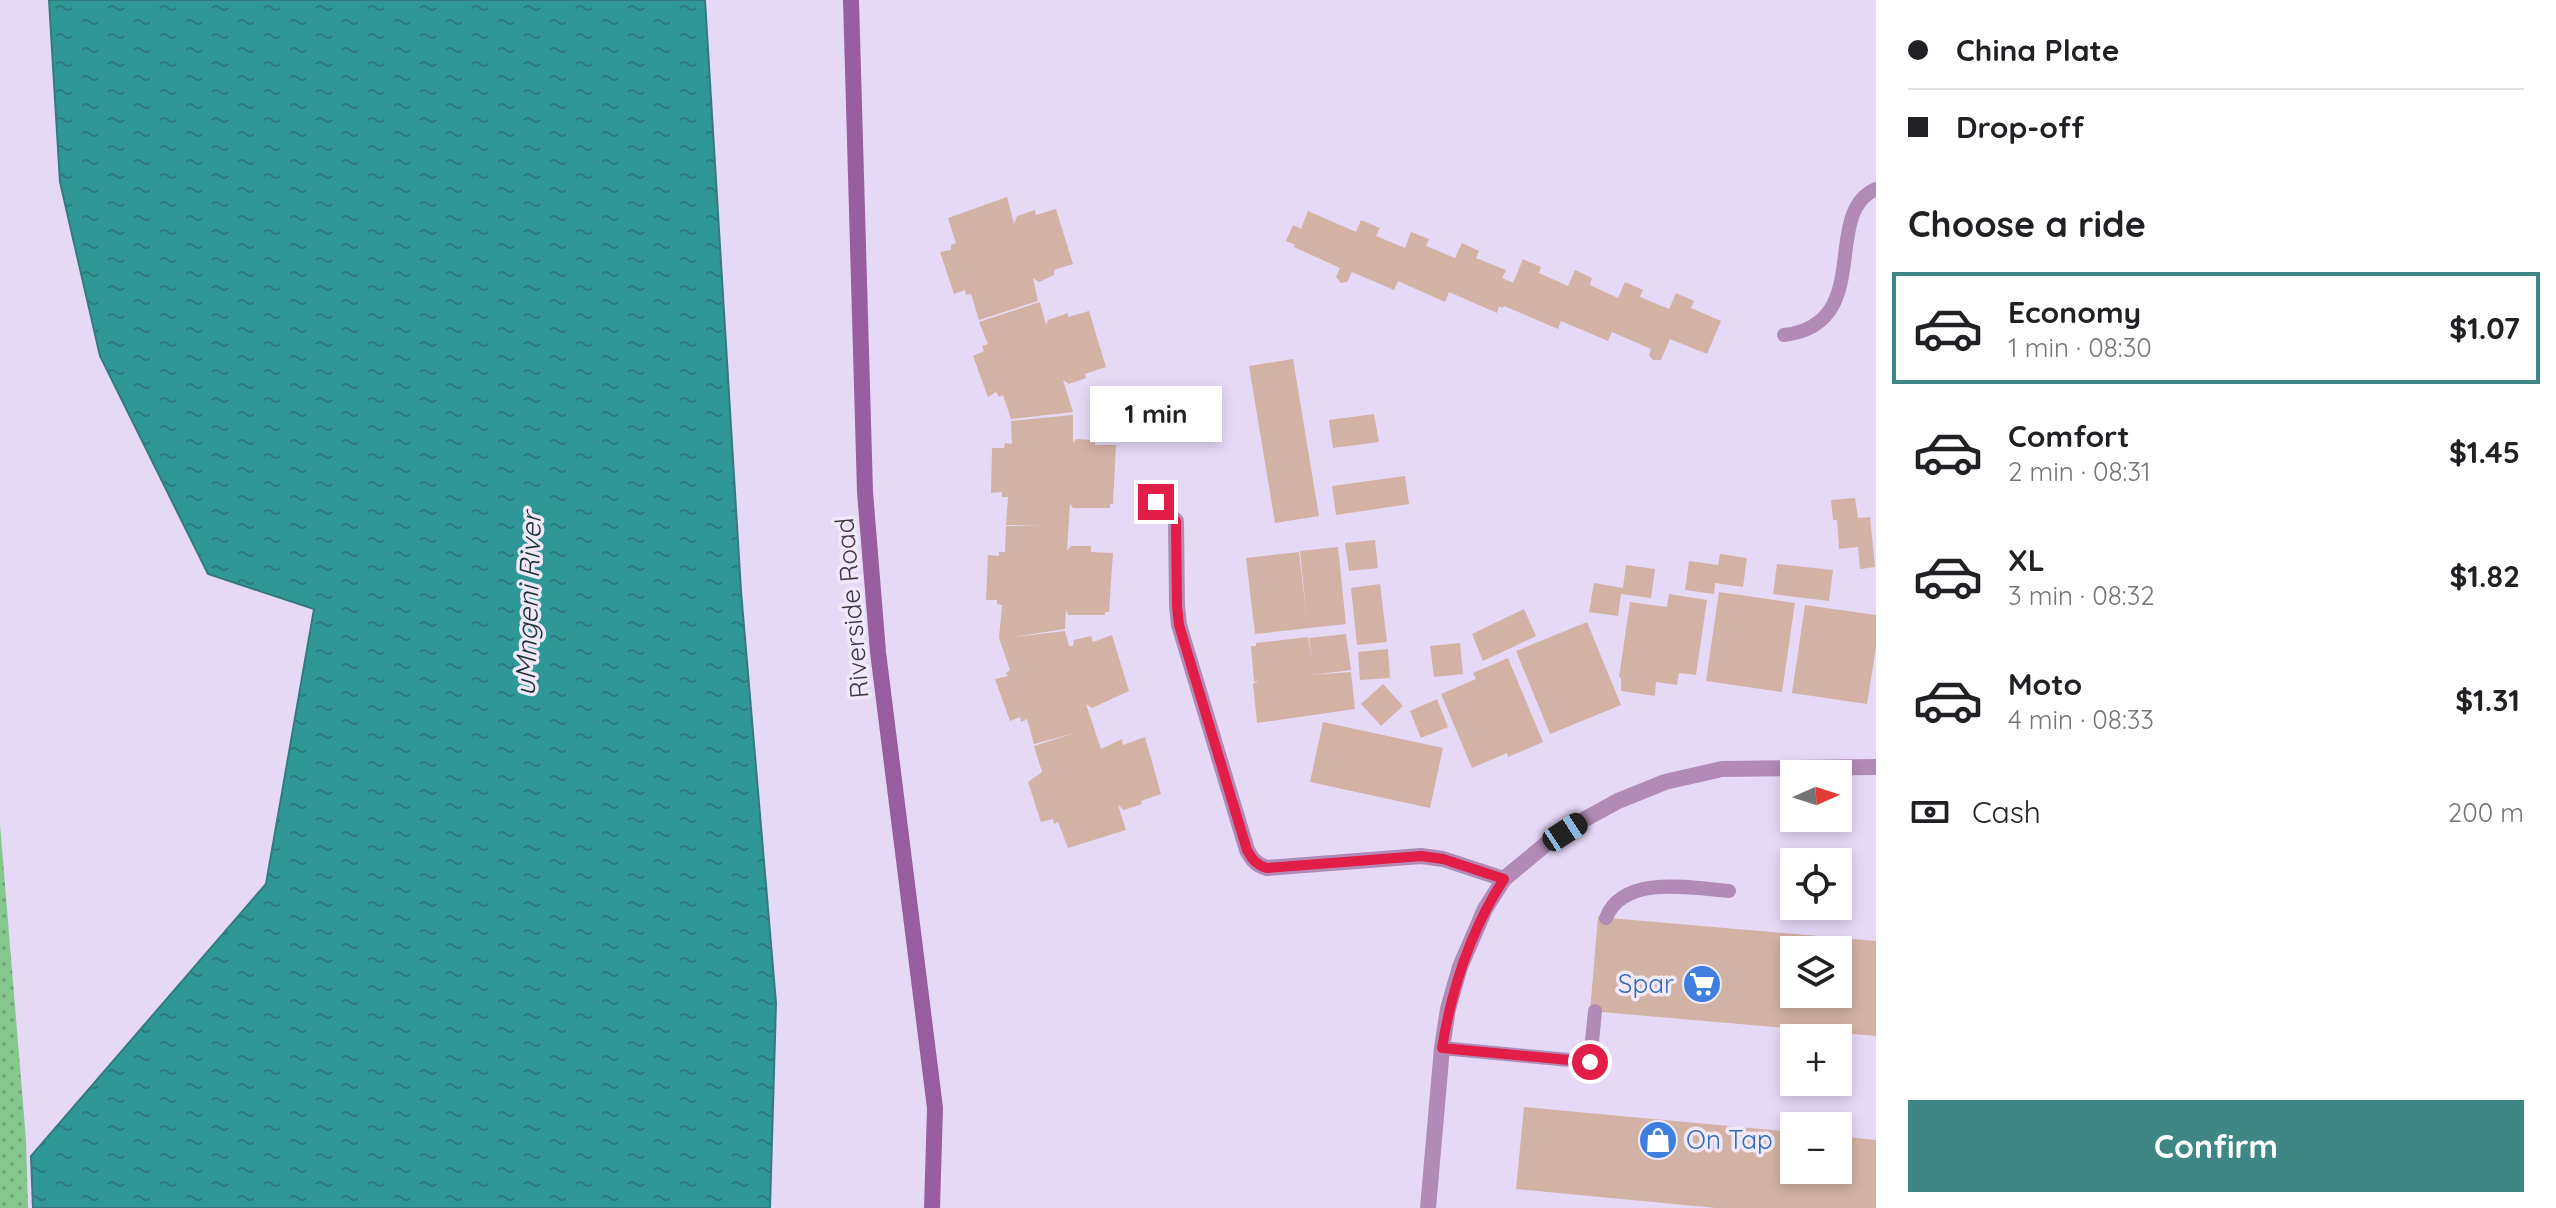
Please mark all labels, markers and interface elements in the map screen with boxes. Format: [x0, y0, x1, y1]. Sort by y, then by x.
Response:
text: China Plate [1956, 31, 2119, 69]
text: Drop-off [1956, 108, 2084, 146]
text: Choose a ride [1908, 201, 2146, 246]
icon: car [1912, 292, 1984, 364]
text: Economy [2008, 293, 2141, 331]
text: $1.07 [2449, 309, 2520, 347]
text: 1 min · 08:30 [2008, 331, 2152, 364]
callout: 1 min [1090, 386, 1222, 442]
text: 1 min [1125, 397, 1188, 430]
icon: car [1912, 416, 1984, 488]
text: Comfort [2008, 417, 2129, 455]
text: $1.45 [2449, 433, 2520, 471]
text: 2 min · 08:31 [2008, 455, 2151, 488]
route end [1138, 484, 1174, 520]
water label: uMngeni River [507, 508, 548, 696]
street label: Riverside Road [827, 516, 876, 700]
icon: car [1912, 540, 1984, 612]
text: XL [2008, 541, 2045, 579]
text: $1.82 [2449, 557, 2520, 595]
text: 3 min · 08:32 [2008, 579, 2155, 612]
icon: car [1912, 664, 1984, 736]
text: Moto [2008, 665, 2082, 703]
text: $1.31 [2455, 681, 2520, 719]
text: 4 min · 08:33 [2008, 703, 2154, 736]
north arrow [1780, 760, 1852, 832]
map controls [1780, 760, 1852, 1184]
icon: cash [1908, 790, 1952, 834]
text: Cash [1972, 793, 2041, 831]
text: 200 m [2448, 796, 2524, 829]
car [1538, 809, 1592, 855]
button: locate [1780, 848, 1852, 920]
button: layers [1780, 936, 1852, 1008]
supermarket icon: Spar [1681, 963, 1723, 1005]
place label: Spar [1618, 967, 1674, 1000]
button: + [1780, 1024, 1852, 1096]
route start [1572, 1044, 1608, 1080]
button: Confirm [1908, 1100, 2524, 1192]
button: − [1780, 1112, 1852, 1184]
shop icon: On Tap [1637, 1119, 1679, 1161]
place label: On Tap [1686, 1123, 1773, 1156]

